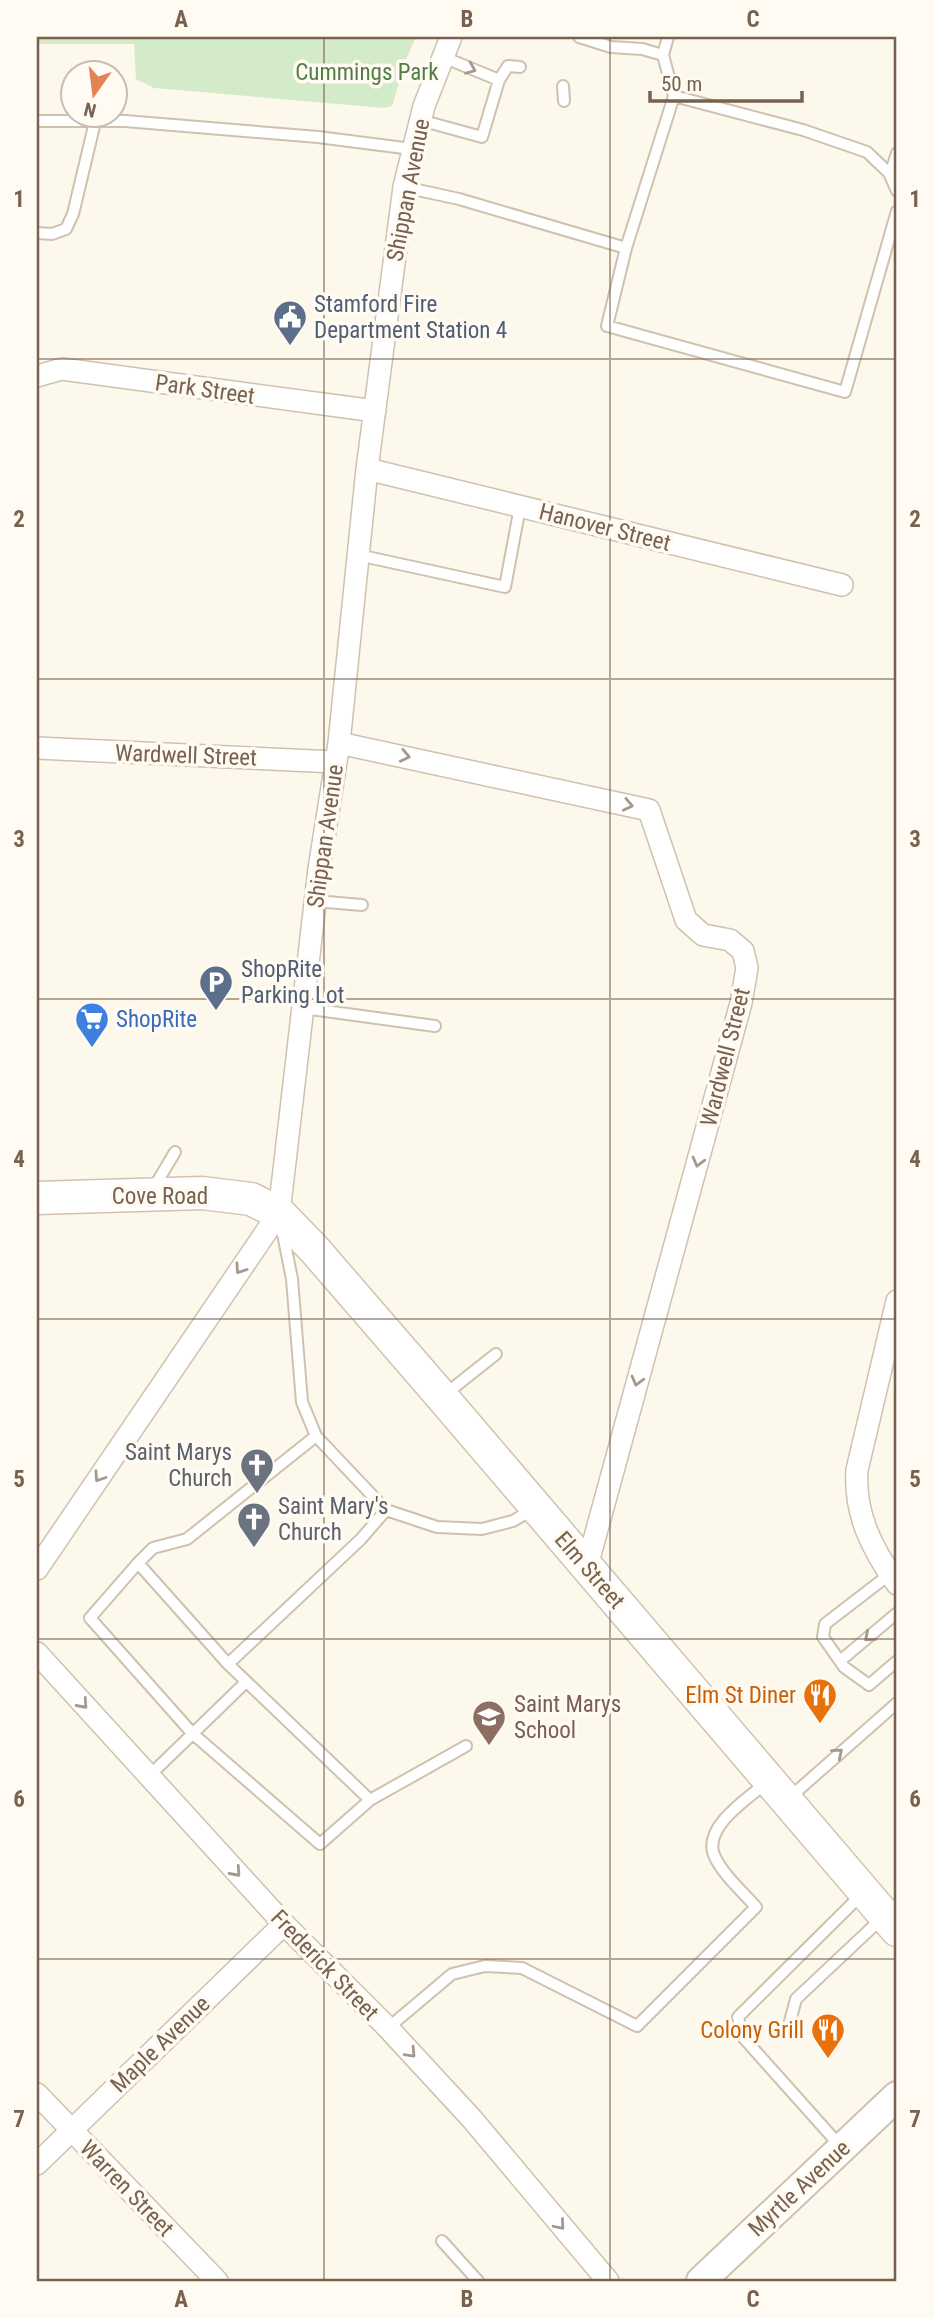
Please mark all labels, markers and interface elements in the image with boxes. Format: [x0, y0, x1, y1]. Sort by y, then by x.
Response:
text: A [174, 6, 188, 33]
text: B [461, 6, 473, 33]
text: C [746, 6, 760, 33]
park label: Cummings Park [295, 59, 439, 86]
north arrow [60, 60, 130, 130]
one-way arrow [464, 60, 476, 74]
scale bar [650, 60, 803, 104]
text: 50 m [661, 72, 702, 96]
text: N [82, 97, 98, 123]
street label: Shippan Avenue [381, 117, 436, 264]
text: 1 [13, 186, 25, 213]
text: 1 [909, 186, 921, 213]
place label: Stamford Fire Department Station 4 [314, 291, 507, 344]
public building icon: Stamford Fire Department Station 4 [271, 298, 309, 347]
street label: Park Street [153, 369, 256, 410]
street label: Hanover Street [536, 498, 673, 557]
text: 2 [13, 506, 25, 533]
text: 2 [909, 506, 921, 533]
street label: Wardwell Street [115, 740, 257, 771]
one-way arrow [399, 748, 411, 763]
street label: Shippan Avenue [302, 763, 349, 910]
one-way arrow [622, 797, 634, 811]
text: 3 [13, 826, 25, 853]
text: 3 [909, 826, 921, 853]
place label: ShopRite Parking Lot [241, 956, 344, 1009]
parking icon: ShopRite Parking Lot [197, 963, 235, 1012]
street label: Wardwell Street [695, 985, 756, 1129]
supermarket icon: ShopRite [73, 1000, 111, 1049]
place label: ShopRite [116, 1006, 197, 1033]
text: 4 [13, 1146, 25, 1173]
text: 4 [909, 1146, 921, 1173]
one-way arrow [691, 1156, 706, 1168]
street label: Cove Road [112, 1183, 208, 1210]
one-way arrow [236, 1261, 248, 1274]
one-way arrow [631, 1375, 646, 1387]
place label: Saint Marys Church [125, 1439, 232, 1492]
church icon: Saint Marys Church [238, 1446, 276, 1495]
text: 5 [13, 1466, 25, 1493]
text: 5 [909, 1466, 921, 1493]
one-way arrow [94, 1470, 107, 1483]
place label: Saint Mary's Church [278, 1493, 388, 1546]
church icon: Saint Mary's Church [235, 1500, 273, 1549]
street label: Elm Street [549, 1526, 630, 1614]
one-way arrow [864, 1629, 877, 1641]
restaurant icon: Elm St Diner [801, 1676, 839, 1725]
place label: Elm St Diner [685, 1682, 796, 1709]
place label: Saint Marys School [514, 1691, 621, 1744]
one-way arrow [75, 1696, 87, 1709]
school or university icon: Saint Marys School [470, 1698, 508, 1747]
one-way arrow [830, 1749, 843, 1761]
text: 6 [13, 1786, 25, 1813]
text: 6 [909, 1786, 921, 1813]
one-way arrow [228, 1864, 241, 1877]
street label: Frederick Street [265, 1905, 384, 2026]
street label: Maple Avenue [105, 1990, 216, 2098]
restaurant icon: Colony Grill [809, 2011, 847, 2060]
place label: Colony Grill [700, 2017, 804, 2044]
one-way arrow [403, 2045, 415, 2058]
text: 7 [13, 2106, 25, 2133]
text: 7 [909, 2106, 921, 2133]
street label: Warren Street [74, 2135, 179, 2242]
street label: Myrtle Avenue [743, 2135, 856, 2242]
one-way arrow [552, 2217, 565, 2229]
text: A [174, 2286, 188, 2313]
text: B [461, 2286, 473, 2313]
text: C [746, 2286, 760, 2313]

